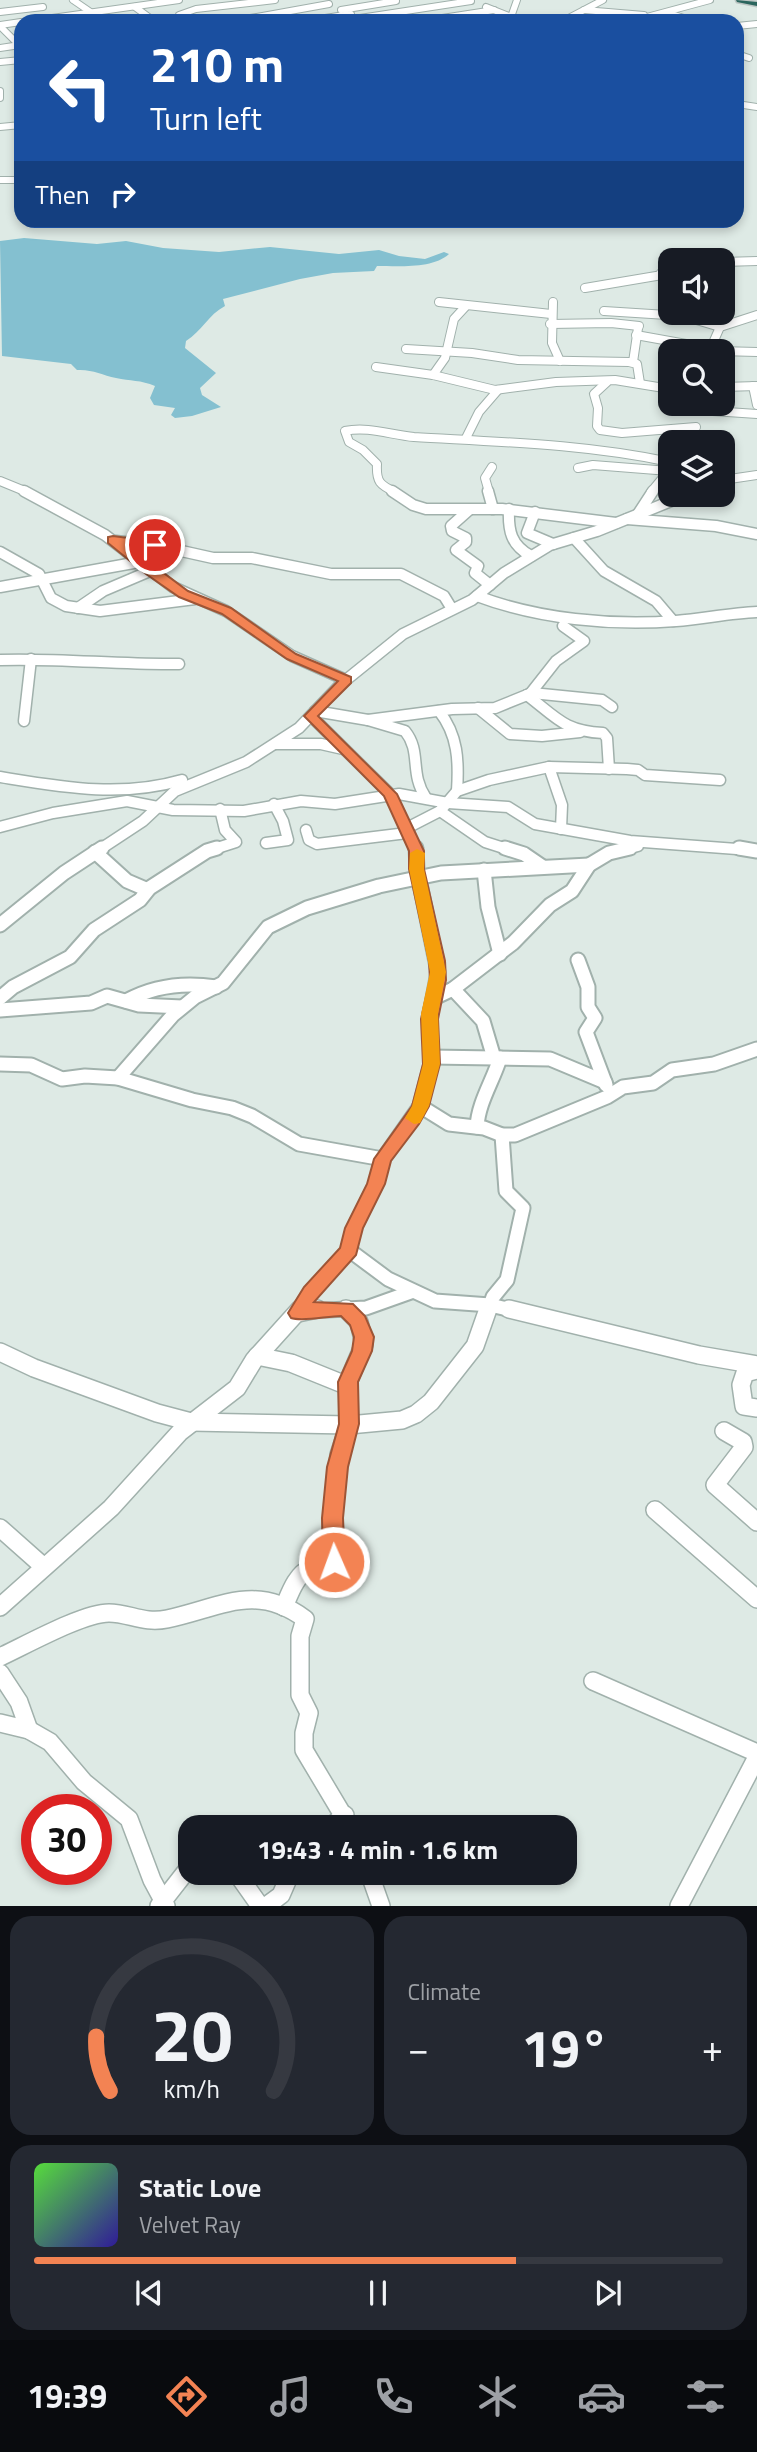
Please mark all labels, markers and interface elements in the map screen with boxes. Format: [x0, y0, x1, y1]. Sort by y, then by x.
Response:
text: 210 m [150, 26, 284, 101]
icon: left [35, 42, 126, 133]
text: Turn left [150, 94, 262, 142]
text: Then [35, 175, 90, 214]
icon: right [104, 175, 142, 213]
map controls [658, 248, 735, 507]
button: sound [658, 248, 735, 325]
button: search [658, 339, 735, 416]
button: layers [658, 430, 735, 507]
pin [125, 515, 185, 575]
icon: arrive [136, 526, 174, 564]
position arrow [297, 1525, 371, 1599]
speed limit sign: 30 [21, 1794, 112, 1885]
text: 19:43 · 4 min · 1.6 km [257, 1830, 498, 1869]
text: Climate [408, 1974, 481, 2009]
text: 20 [151, 1980, 233, 2090]
text: 19° [522, 2008, 609, 2087]
text: − [408, 2019, 429, 2077]
text: + [702, 2019, 723, 2077]
text: km/h [163, 2070, 220, 2108]
text: Static Love [139, 2168, 261, 2207]
text: Velvet Ray [139, 2207, 241, 2242]
icon: previous [130, 2274, 168, 2312]
icon: pause [359, 2274, 397, 2312]
icon: next [589, 2274, 627, 2312]
text: 19:39 [27, 2372, 107, 2420]
icon: directions [162, 2372, 211, 2421]
icon: music [266, 2372, 315, 2421]
icon: phone [369, 2372, 418, 2421]
icon: climate [473, 2372, 522, 2421]
icon: car [577, 2372, 626, 2421]
icon: filters [681, 2372, 730, 2421]

